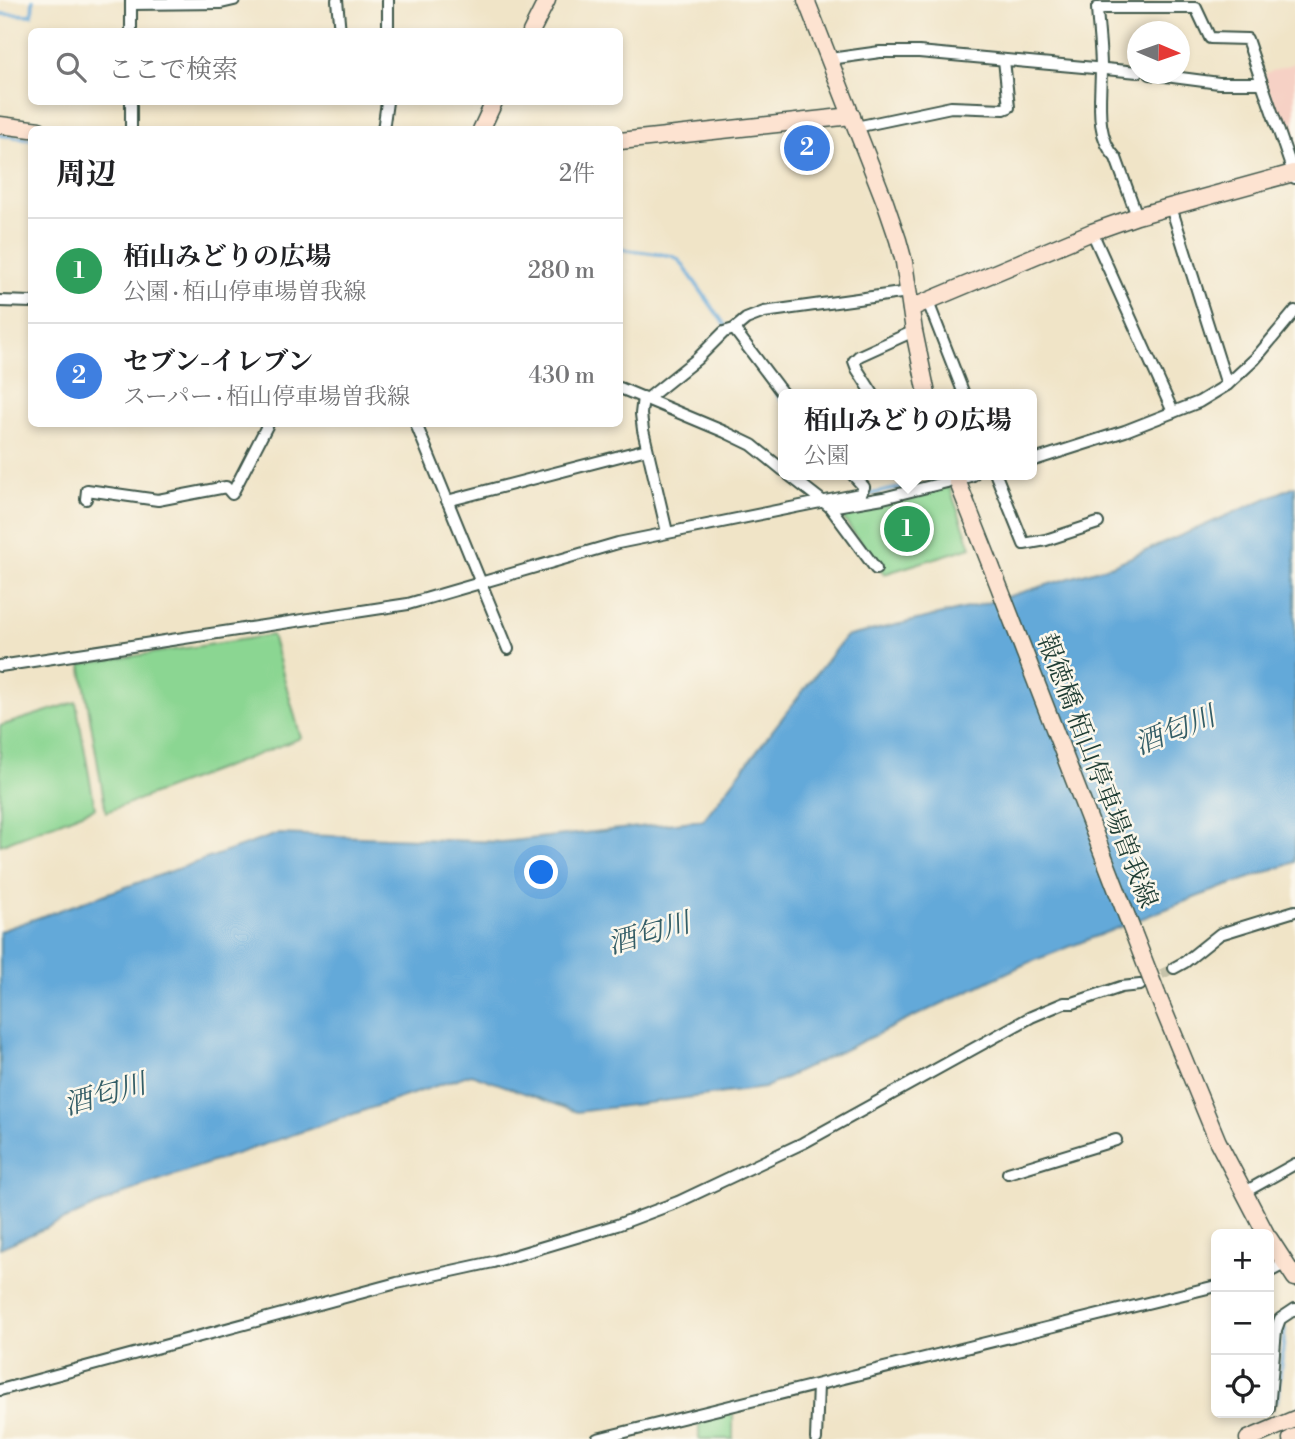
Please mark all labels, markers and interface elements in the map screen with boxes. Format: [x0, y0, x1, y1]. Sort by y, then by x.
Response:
north arrow [1127, 21, 1190, 84]
search box [28, 28, 623, 105]
icon: search [52, 48, 90, 86]
text: ここで検索 [108, 54, 238, 86]
pin: 2 [784, 122, 830, 174]
text: 周辺 [56, 156, 116, 194]
text: 2件 [559, 160, 595, 188]
text: 栢山みどりの広場 [123, 241, 331, 273]
text: 1 [73, 257, 85, 285]
text: 280 m [528, 257, 595, 285]
text: 公園 · 栢山停車場曽我線 [123, 278, 366, 306]
text: セブン-イレブン [123, 346, 313, 378]
text: 2 [72, 362, 86, 390]
text: 430 m [528, 362, 595, 390]
text: スーパー · 栢山停車場曽我線 [123, 383, 410, 411]
popup [778, 389, 1037, 480]
text: 栢山みどりの広場 [803, 405, 1012, 437]
text: 公園 [803, 442, 849, 470]
pin: 1 [884, 503, 930, 555]
street label: 報徳橋 栢山停車場曽我線 [1030, 629, 1164, 913]
water label: 酒匂川 [1129, 698, 1223, 763]
your location [524, 855, 558, 889]
water label: 酒匂川 [604, 905, 697, 962]
water label: 酒匂川 [60, 1066, 153, 1123]
map controls [1211, 1229, 1274, 1418]
button: + [1211, 1229, 1274, 1292]
button: − [1211, 1292, 1274, 1355]
button: locate [1211, 1355, 1274, 1418]

